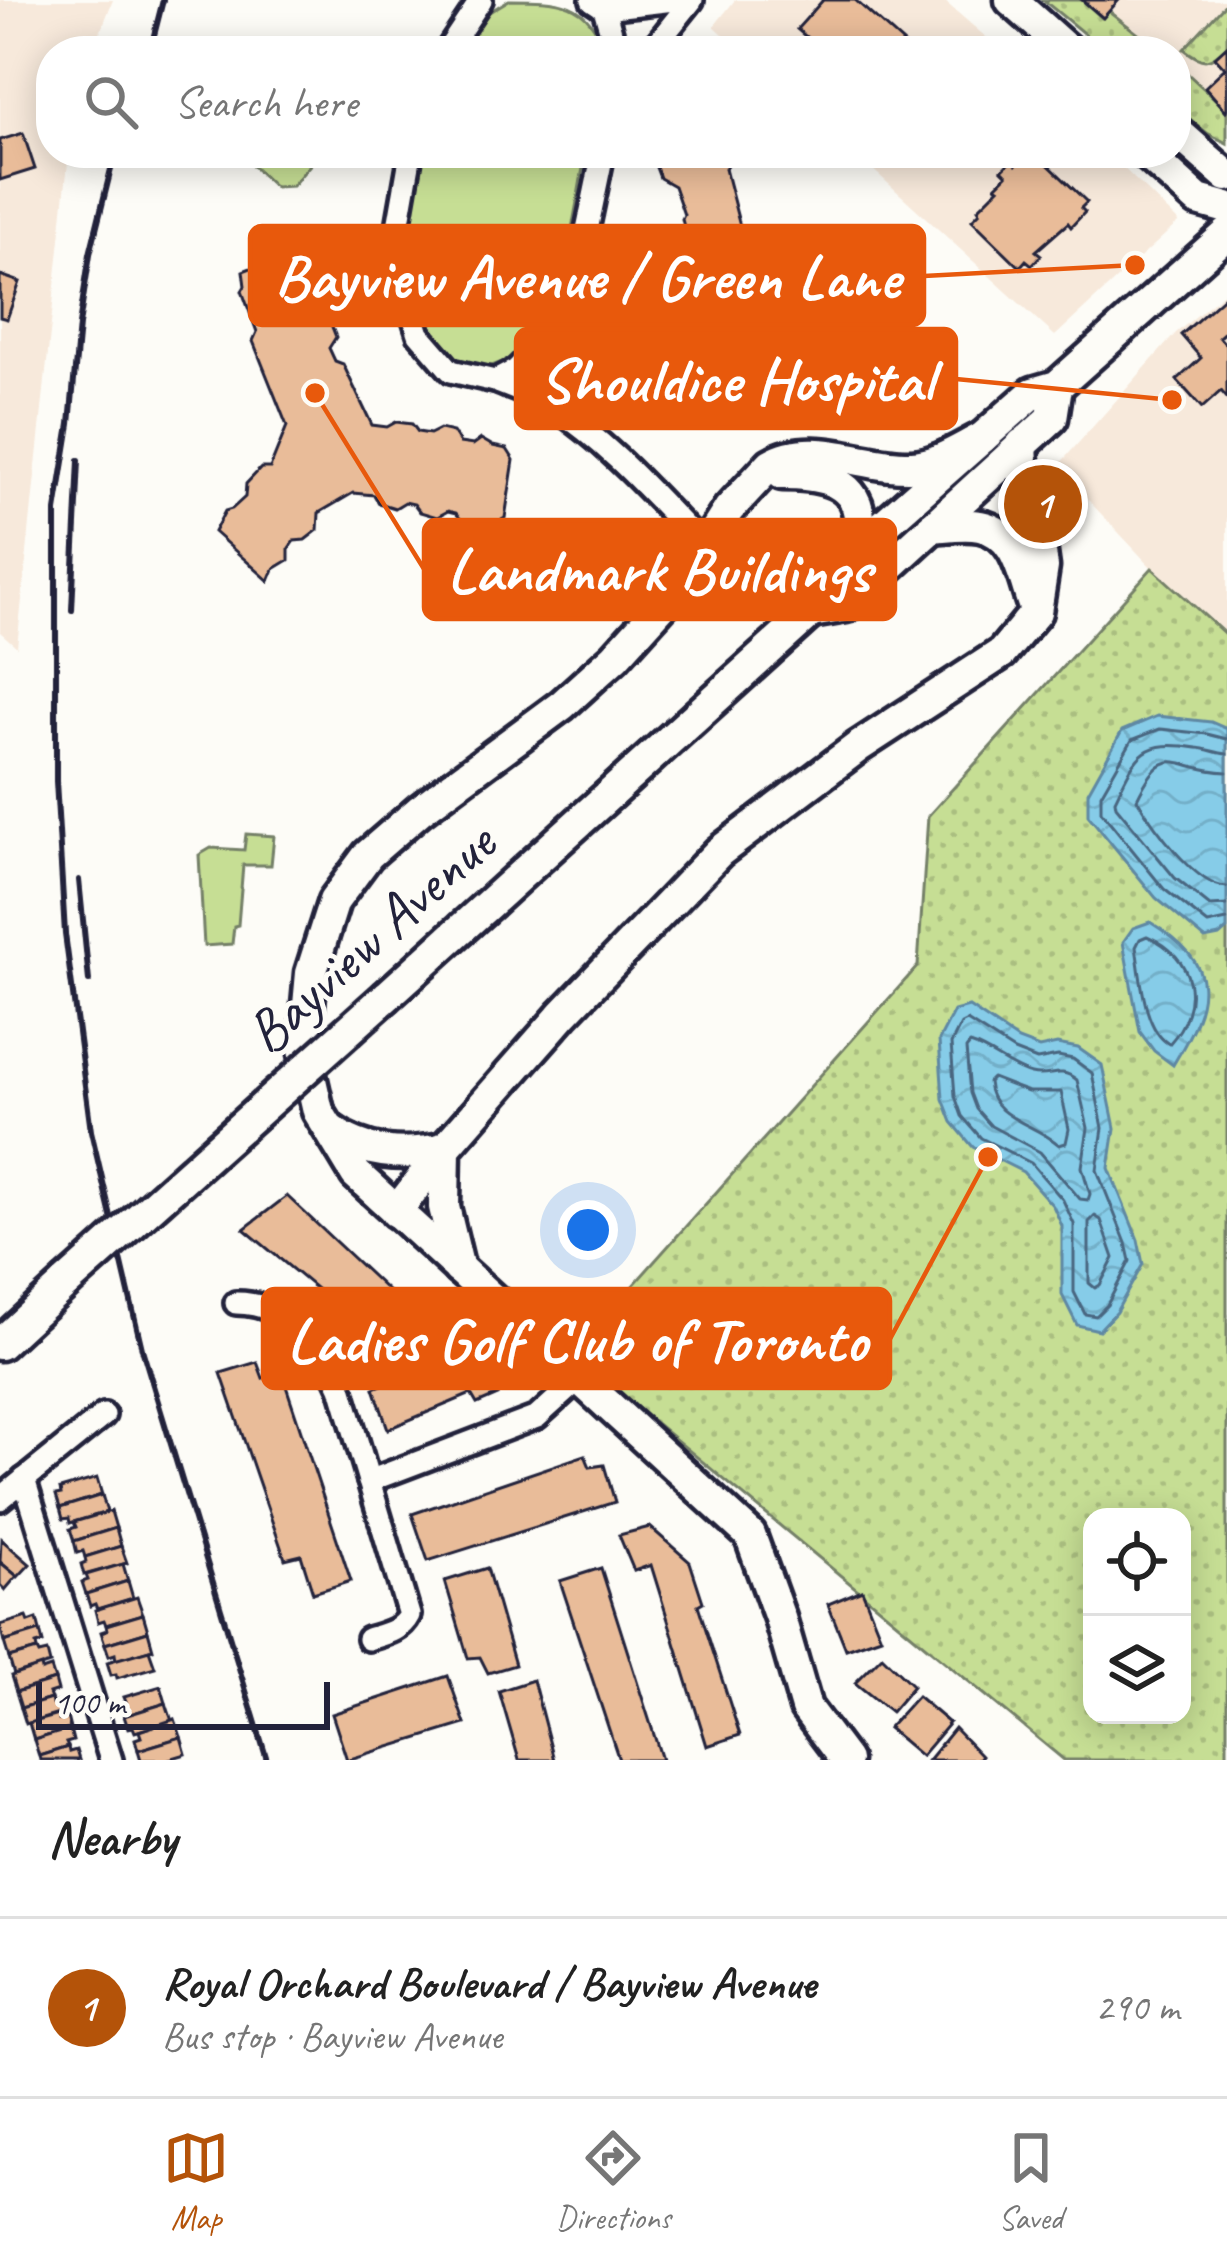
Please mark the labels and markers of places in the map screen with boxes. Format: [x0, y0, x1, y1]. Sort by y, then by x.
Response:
callout: Bayview Avenue / Green Lane [250, 226, 924, 325]
callout: Shouldice Hospital [516, 329, 956, 428]
pin: 1 [1004, 459, 1082, 549]
callout: Landmark Buildings [424, 520, 895, 619]
callout: Ladies Golf Club of Toronto [263, 1289, 890, 1388]

